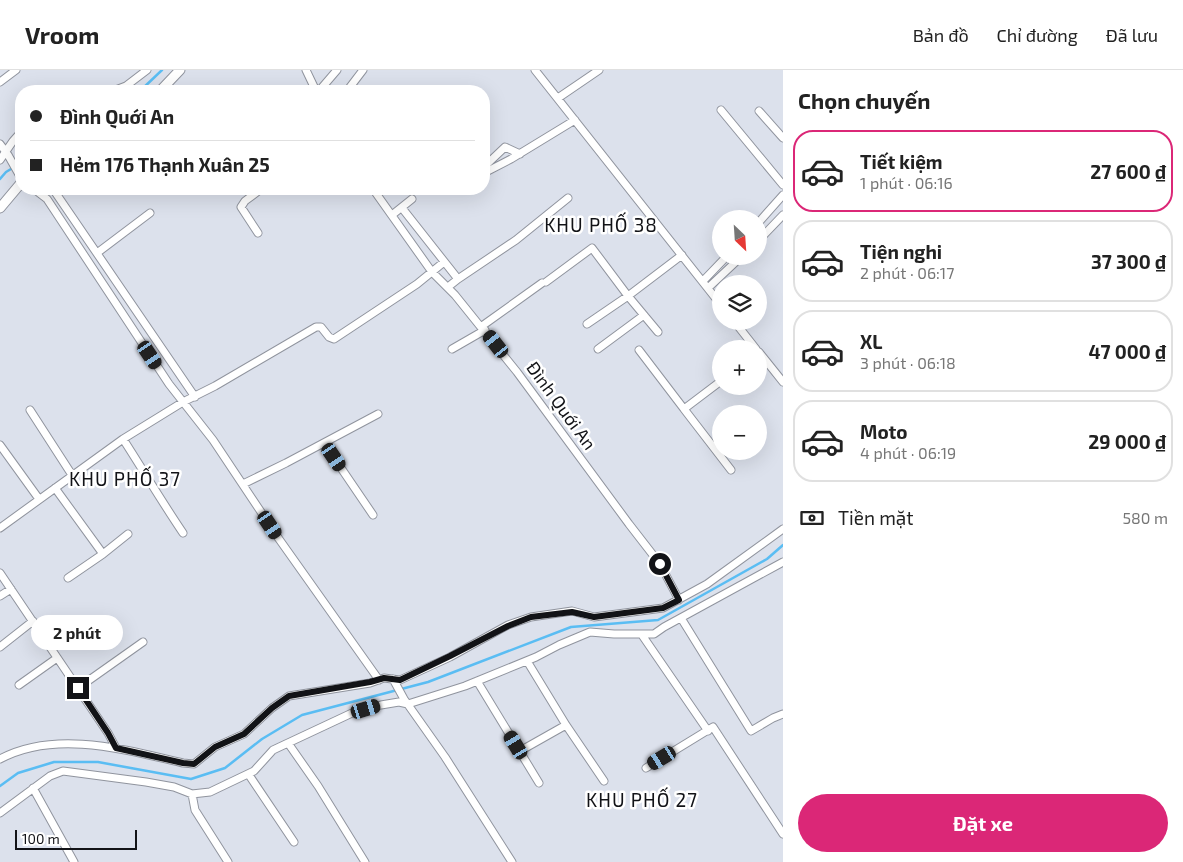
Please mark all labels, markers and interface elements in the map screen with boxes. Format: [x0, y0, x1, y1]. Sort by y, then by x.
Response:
text: Vroom [25, 20, 99, 49]
text: Bản đồ [913, 24, 969, 46]
text: Chỉ đường [997, 24, 1078, 46]
text: Đã lưu [1106, 24, 1158, 46]
text: Chọn chuyến [798, 87, 930, 113]
text: Đình Quới An [60, 105, 174, 128]
icon: car [800, 149, 845, 194]
text: Tiết kiệm [860, 150, 943, 173]
text: Hẻm 176 Thạnh Xuân 25 [60, 153, 270, 176]
text: 27 600 ₫ [1090, 160, 1166, 183]
text: 1 phút · 06:16 [860, 173, 953, 192]
north arrow [712, 210, 768, 265]
map controls [712, 210, 767, 460]
district label: KHU PHỐ 38 [544, 211, 658, 236]
icon: car [800, 239, 845, 284]
text: Tiện nghi [860, 240, 942, 263]
text: 37 300 ₫ [1091, 250, 1166, 273]
text: 2 phút · 06:17 [860, 263, 954, 282]
button: layers [712, 275, 767, 330]
car [480, 328, 511, 360]
icon: car [800, 329, 845, 374]
text: XL [860, 330, 882, 353]
car [135, 338, 164, 372]
button: + [712, 340, 767, 395]
text: 47 000 ₫ [1088, 340, 1166, 363]
text: 3 phút · 06:18 [860, 353, 956, 372]
street label: Đình Quới An [522, 357, 601, 454]
button: − [712, 405, 767, 460]
icon: car [800, 419, 845, 464]
text: Moto [860, 420, 908, 443]
text: 29 000 ₫ [1088, 430, 1166, 453]
car [319, 440, 348, 474]
text: 4 phút · 06:19 [860, 443, 956, 462]
district label: KHU PHỐ 37 [69, 465, 181, 490]
icon: cash [798, 504, 826, 532]
text: Tiền mặt [838, 506, 914, 529]
car [255, 508, 284, 542]
text: 580 m [1122, 508, 1168, 527]
route start [649, 553, 671, 575]
callout: 2 phút [32, 616, 124, 650]
text: 2 phút [53, 623, 101, 642]
route end [67, 677, 89, 699]
car [349, 697, 382, 721]
car [501, 728, 530, 762]
car [645, 744, 678, 772]
district label: KHU PHỐ 27 [586, 786, 698, 811]
button: Đặt xe [798, 794, 1168, 852]
scale bar [15, 827, 138, 850]
text: 100 m [22, 830, 60, 847]

